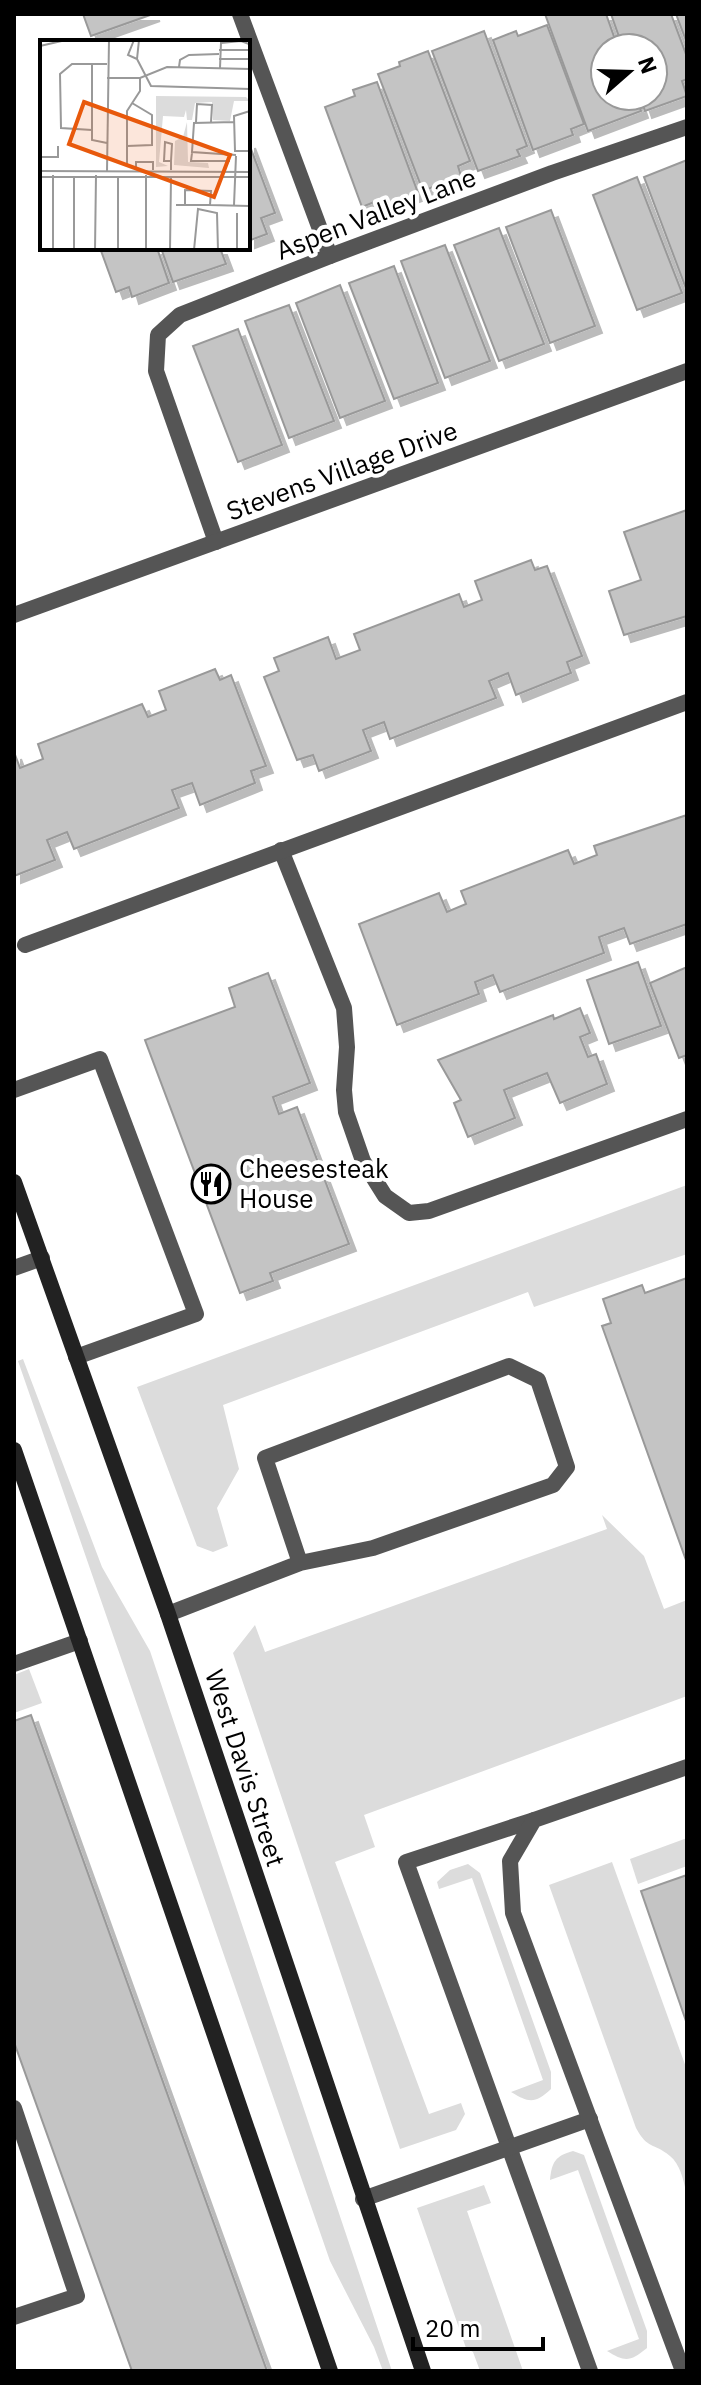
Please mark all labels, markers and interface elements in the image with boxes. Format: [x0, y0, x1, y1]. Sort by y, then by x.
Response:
north arrow [589, 32, 669, 112]
inset map [40, 40, 250, 250]
text: N [632, 53, 665, 77]
street label: Aspen Valley Lane [271, 159, 481, 267]
street label: Stevens Village Drive [222, 412, 462, 528]
place label: Cheesesteak House [239, 1151, 389, 1215]
restaurant icon: Cheesesteak House [190, 1163, 232, 1205]
street label: West Davis Street [198, 1665, 294, 1871]
scale bar [413, 2301, 543, 2351]
text: 20 m [425, 2312, 480, 2344]

